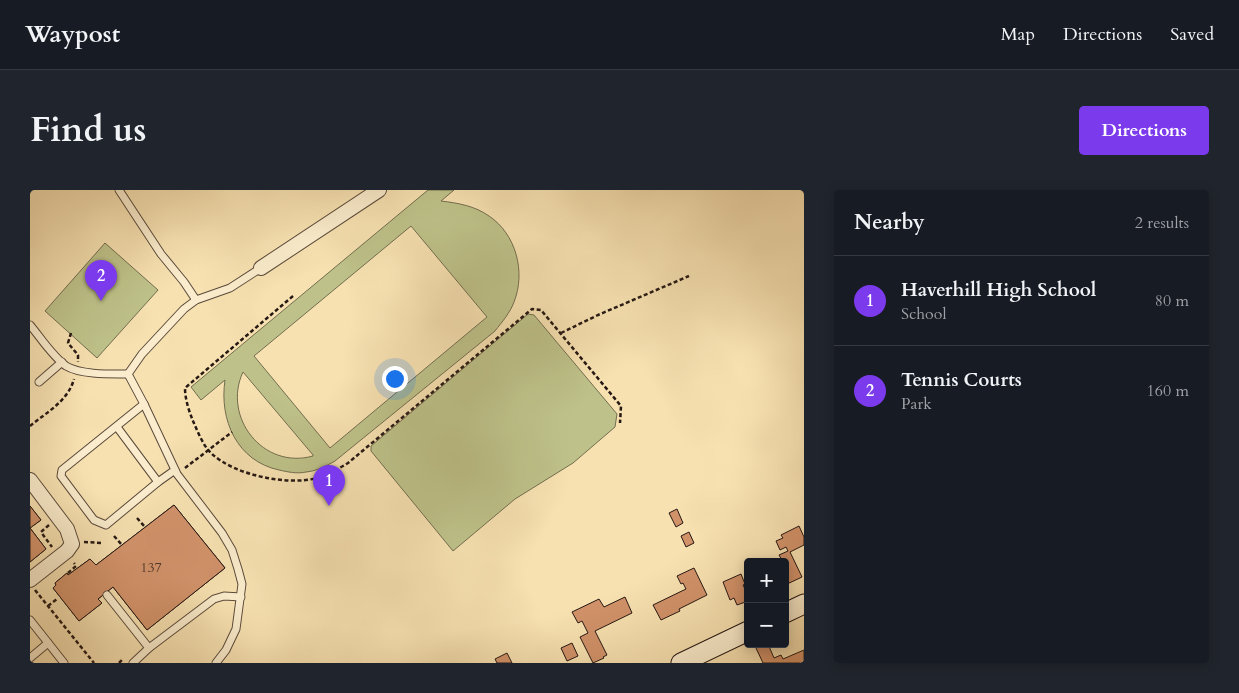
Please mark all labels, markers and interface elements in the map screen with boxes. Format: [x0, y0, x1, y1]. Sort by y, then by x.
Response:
text: Waypost [25, 18, 120, 51]
text: Map [1001, 22, 1035, 47]
text: Directions [1063, 22, 1142, 47]
text: Saved [1170, 22, 1214, 47]
text: Find us [30, 106, 146, 154]
button: Directions [1079, 106, 1209, 155]
text: Nearby [854, 208, 925, 237]
text: 2 results [1135, 212, 1189, 234]
pin: 2 [85, 260, 117, 301]
text: Haverhill High School [901, 277, 1096, 303]
text: 1 [866, 290, 874, 312]
text: 80 m [1155, 290, 1189, 312]
text: School [901, 303, 946, 325]
your location [382, 366, 408, 392]
text: Tennis Courts [901, 367, 1022, 393]
text: 2 [866, 380, 874, 402]
text: 160 m [1147, 380, 1189, 402]
text: Park [901, 393, 932, 415]
pin: 1 [313, 465, 345, 506]
house number: 137 [140, 558, 162, 577]
map controls [744, 558, 789, 648]
button: + [744, 558, 789, 603]
button: − [744, 603, 789, 648]

